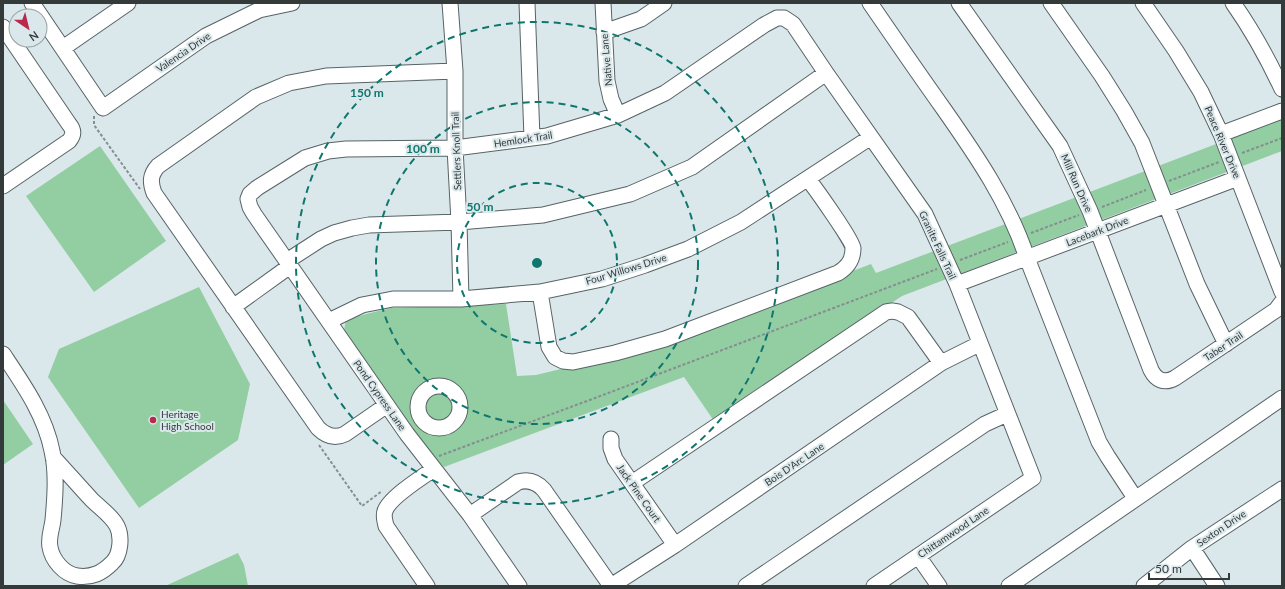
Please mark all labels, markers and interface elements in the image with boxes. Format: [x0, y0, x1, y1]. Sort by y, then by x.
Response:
north arrow [8, 8, 48, 48]
text: N [27, 29, 41, 44]
street label: Valencia Drive [154, 29, 212, 75]
street label: Native Lane [598, 33, 614, 87]
text: 150 m [350, 85, 384, 100]
street label: Peace River Drive [1202, 104, 1244, 180]
street label: Settlers Knoll Trail [449, 112, 463, 190]
street label: Hemlock Trail [493, 128, 553, 150]
text: 100 m [406, 141, 440, 156]
street label: Mill Run Drive [1059, 152, 1095, 214]
text: 50 m [467, 199, 493, 214]
street label: Granite Falls Trail [917, 209, 959, 281]
street label: Lacebark Drive [1064, 214, 1130, 248]
street label: Four Willows Drive [584, 251, 668, 287]
centre of rings [530, 256, 544, 270]
street label: Taber Trail [1201, 329, 1245, 363]
street label: Pond Cypress Lane [351, 357, 409, 433]
place label: Heritage High School [161, 408, 214, 432]
marker: Heritage High School [148, 415, 158, 425]
street label: Bois D'Arc Lane [762, 440, 826, 488]
street label: Jack Pine Court [615, 462, 664, 525]
street label: Chittamwood Lane [915, 504, 991, 560]
street label: Sexton Drive [1194, 507, 1248, 549]
scale bar [1149, 555, 1229, 581]
text: 50 m [1155, 561, 1182, 576]

